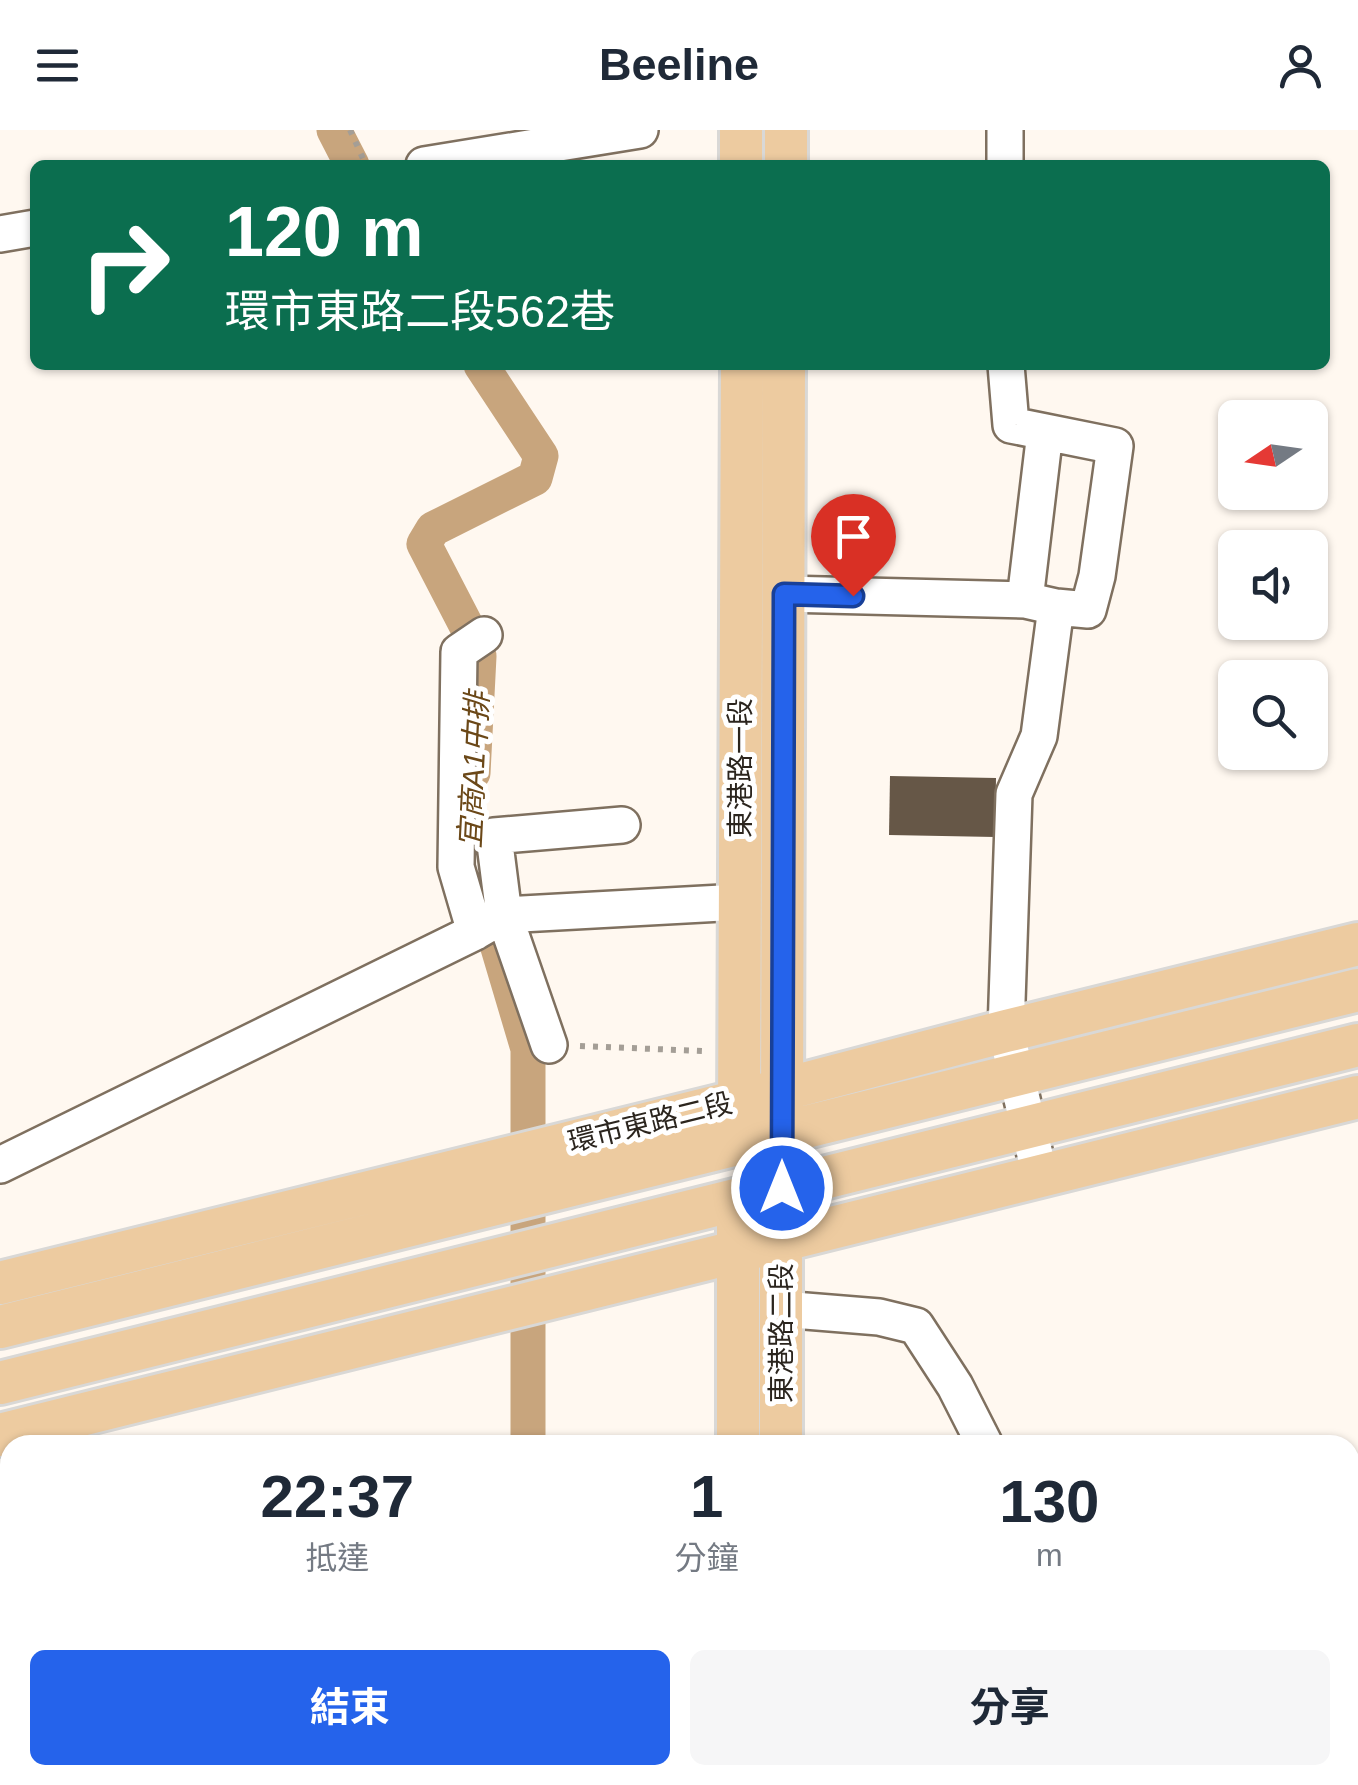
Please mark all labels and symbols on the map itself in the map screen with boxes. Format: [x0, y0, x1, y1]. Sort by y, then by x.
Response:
north arrow [1218, 400, 1328, 510]
pin [811, 494, 896, 597]
water label: 宜商A1中排 [453, 687, 494, 849]
street label: 東港路一段 [725, 698, 756, 838]
street label: 環市東路二段 [565, 1087, 735, 1158]
position arrow [730, 1136, 834, 1240]
street label: 東港路二段 [766, 1263, 797, 1403]

